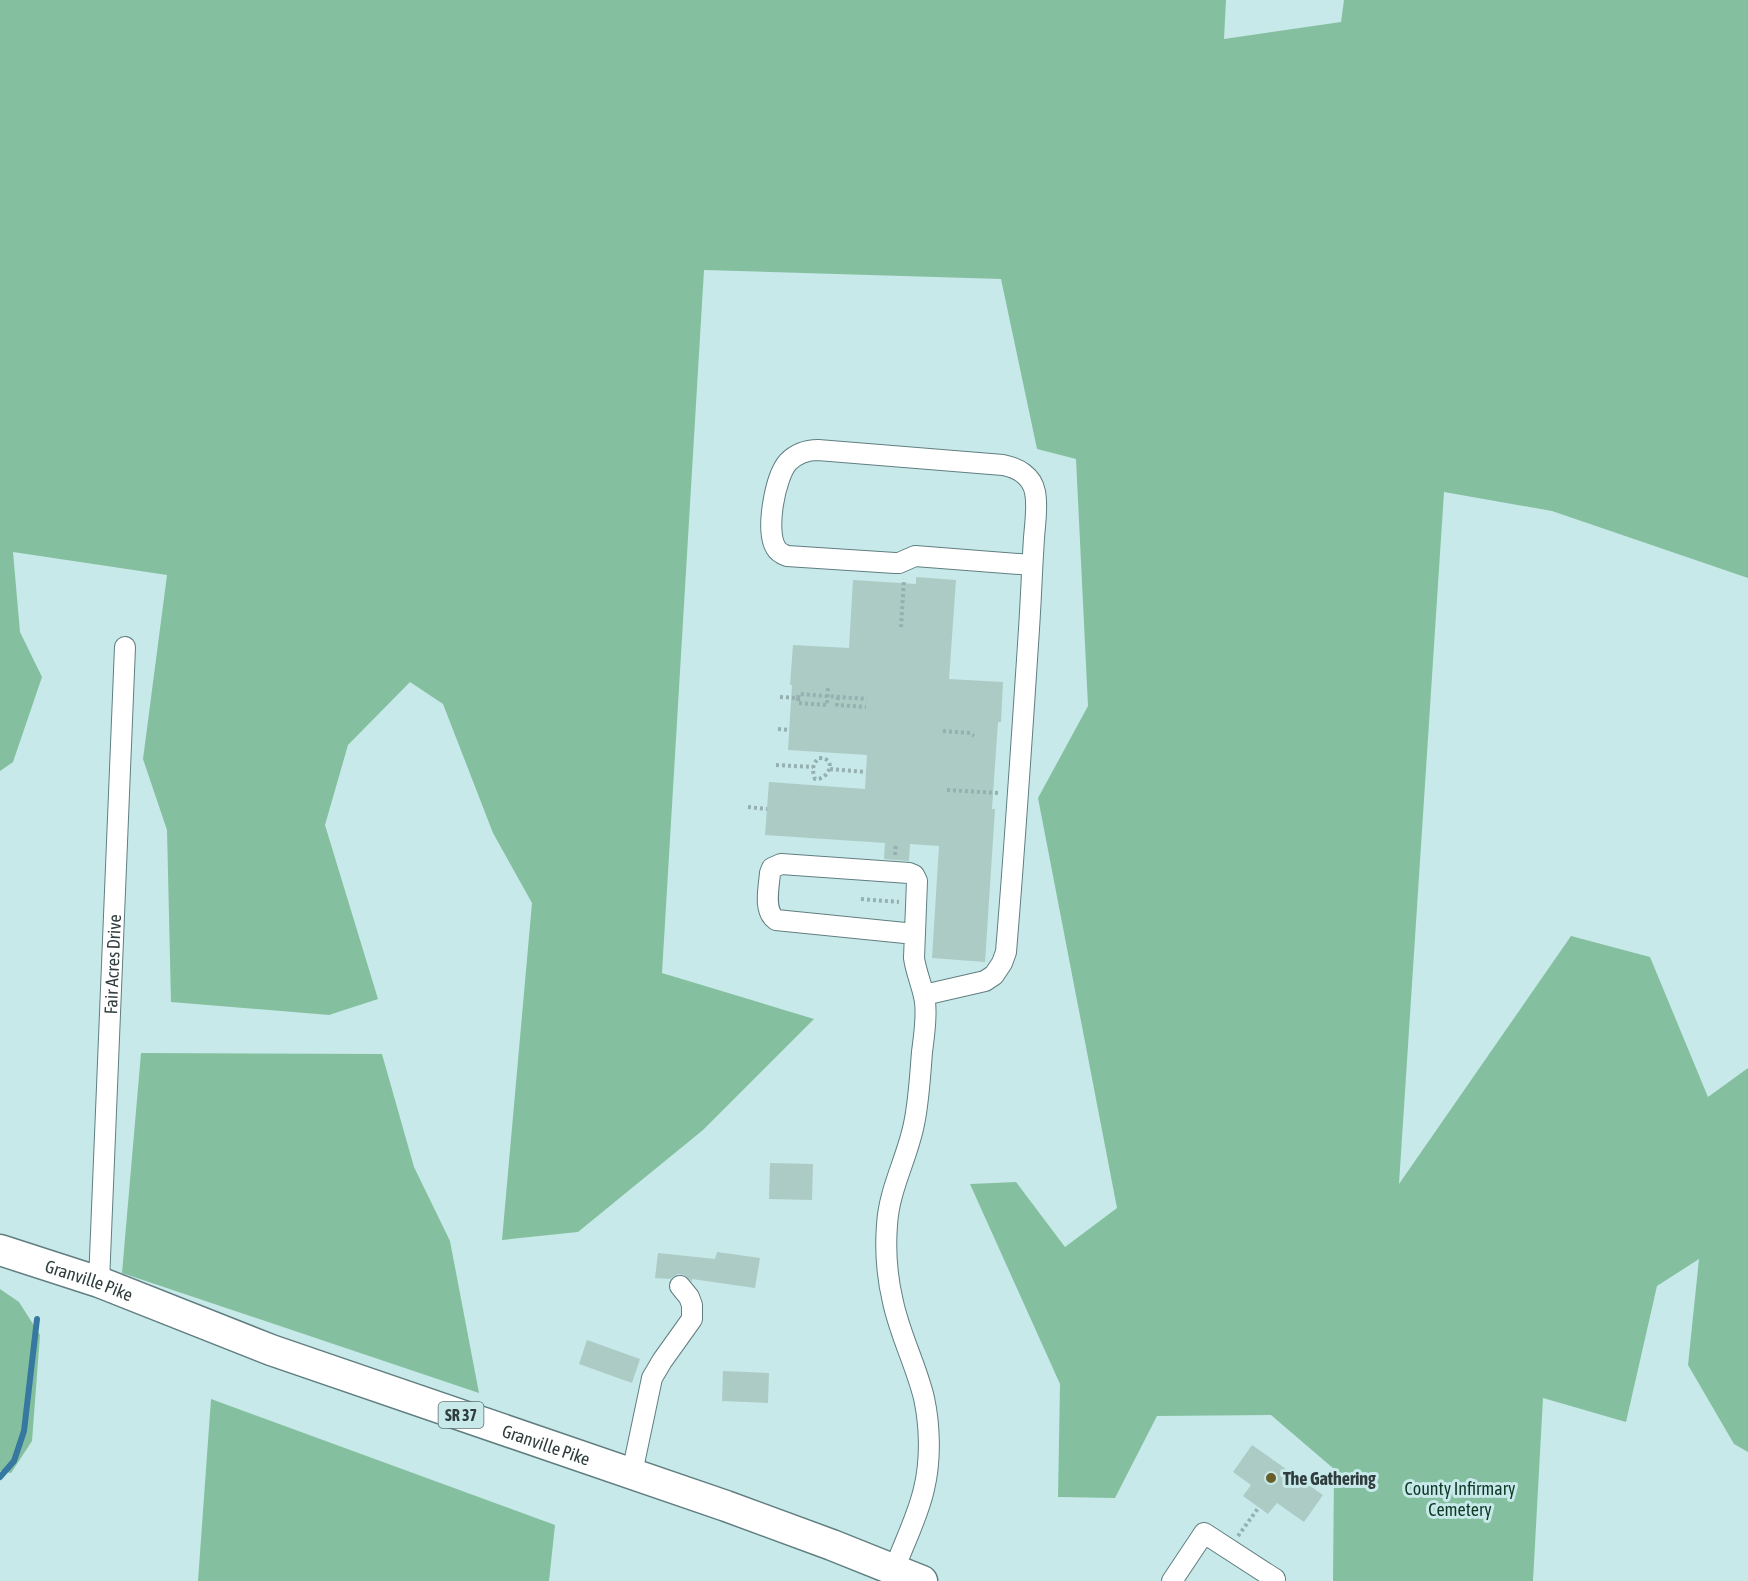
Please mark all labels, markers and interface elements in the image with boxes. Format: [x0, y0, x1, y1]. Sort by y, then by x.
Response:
street label: Fair Acres Drive [99, 914, 125, 1015]
street label: Granville Pike [43, 1255, 136, 1305]
road number: SR 37 [438, 1402, 484, 1428]
street label: Granville Pike [500, 1420, 593, 1469]
place label: The Gathering [1283, 1468, 1376, 1489]
marker: The Gathering [1264, 1471, 1278, 1485]
park label: County Infirmary Cemetery [1405, 1478, 1515, 1520]

